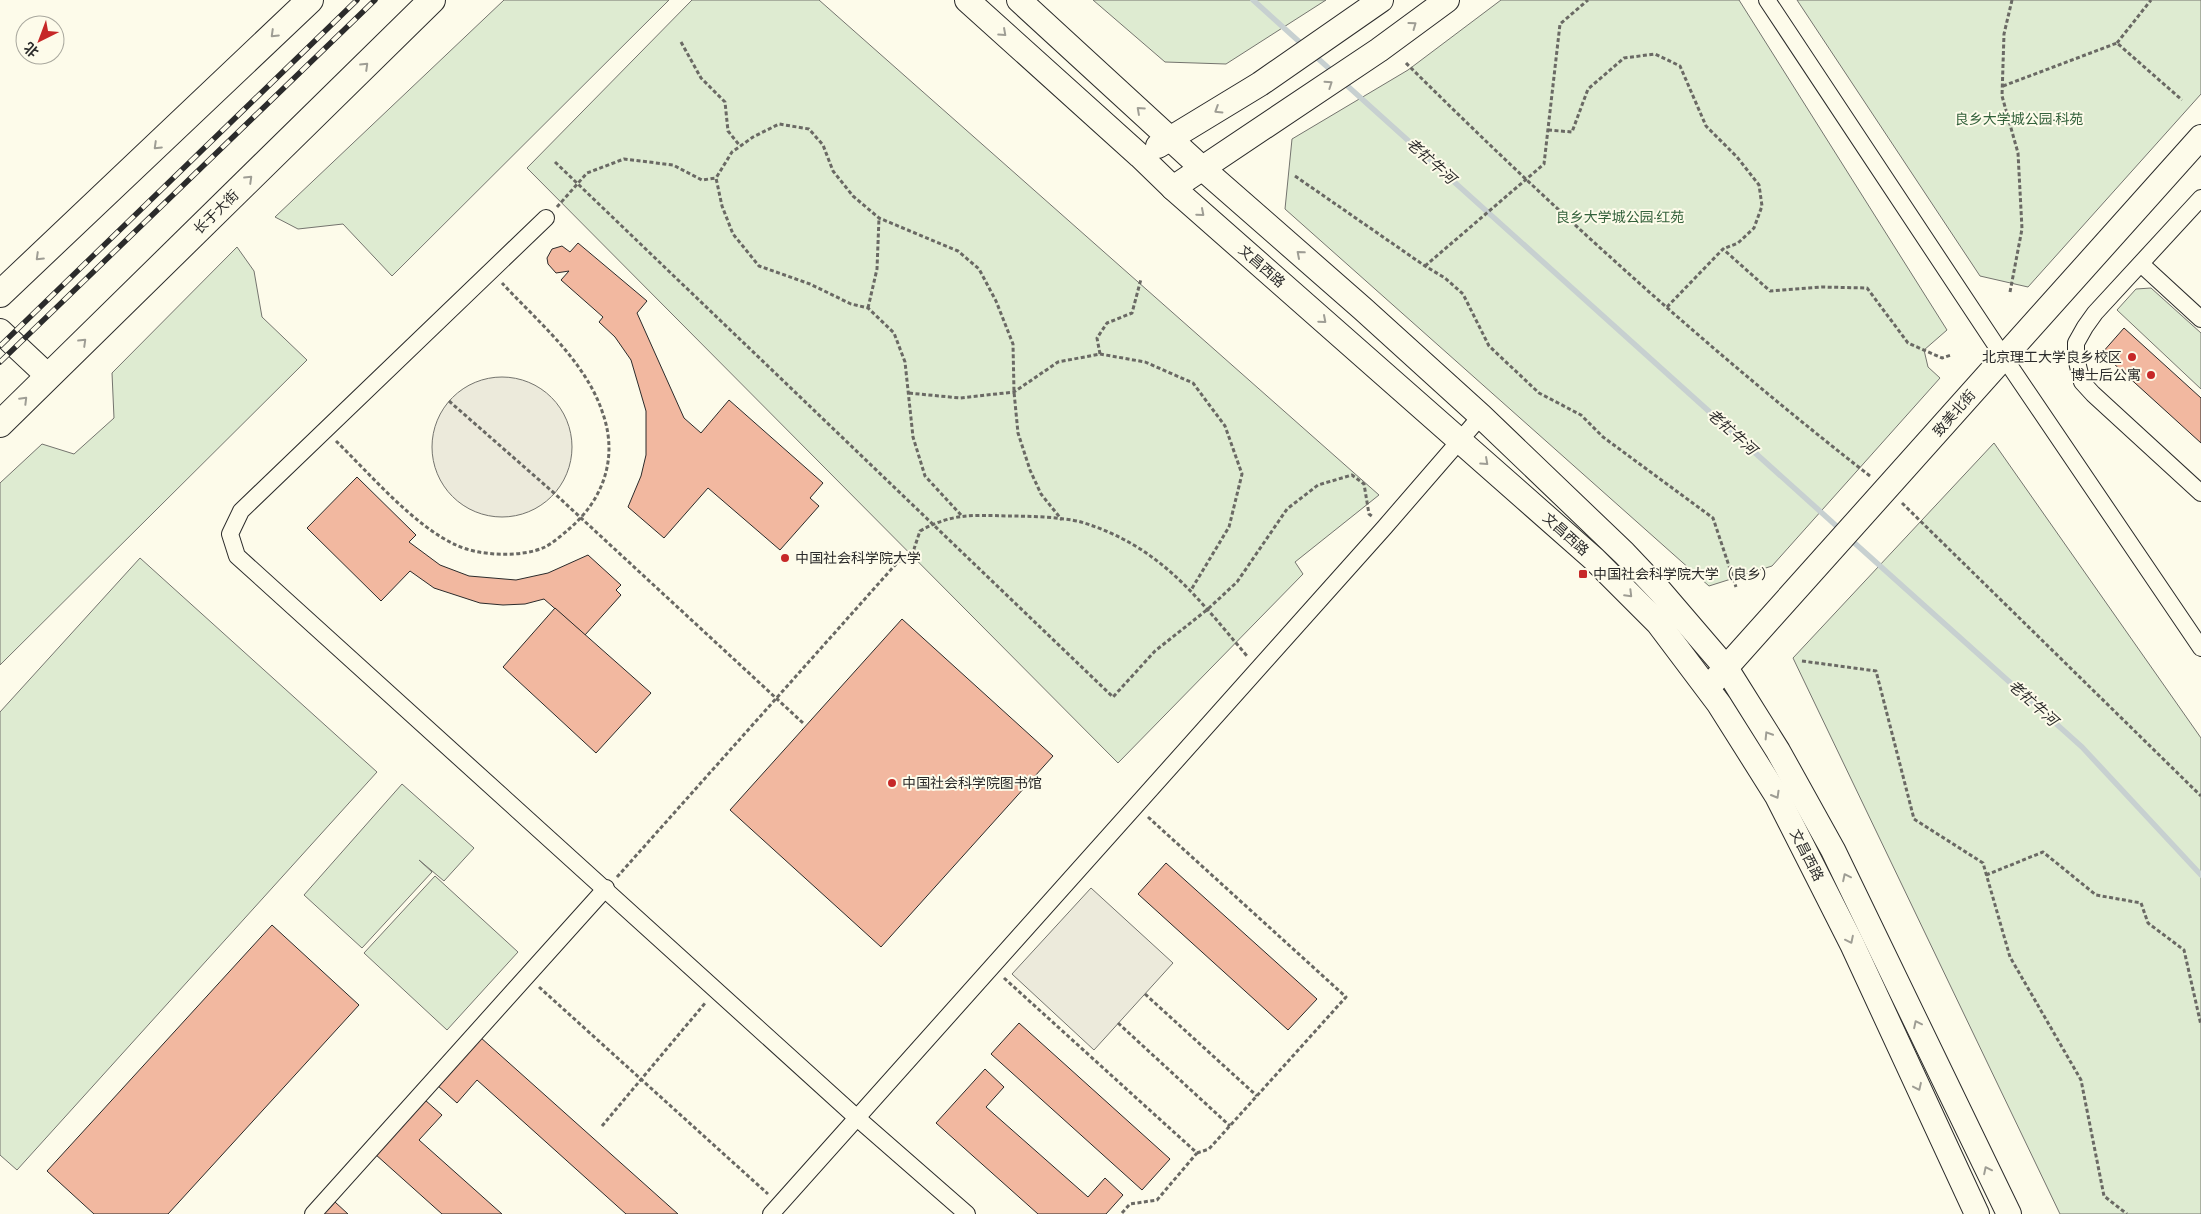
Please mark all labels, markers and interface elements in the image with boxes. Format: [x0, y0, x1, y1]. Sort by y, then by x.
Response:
north arrow [15, 15, 65, 65]
one-way arrow [1407, 22, 1417, 31]
one-way arrow [998, 27, 1007, 36]
one-way arrow [271, 28, 280, 37]
text: 北 [21, 38, 43, 60]
one-way arrow [359, 62, 368, 71]
one-way arrow [1324, 81, 1333, 90]
one-way arrow [1215, 103, 1224, 113]
one-way arrow [1137, 107, 1146, 116]
park label: 良乡大学城公园·科苑 [1955, 111, 2083, 128]
water label: 老牤牛河 [1403, 134, 1462, 190]
one-way arrow [153, 140, 162, 149]
one-way arrow [243, 176, 252, 185]
street label: 长于大街 [190, 187, 242, 238]
one-way arrow [1195, 207, 1204, 216]
park label: 良乡大学城公园·红苑 [1556, 209, 1684, 226]
street label: 文昌西路 [1235, 242, 1288, 291]
one-way arrow [1297, 250, 1306, 259]
one-way arrow [35, 251, 44, 260]
one-way arrow [1318, 314, 1327, 323]
one-way arrow [77, 339, 86, 348]
place label: 北京理工大学良乡校区 [1982, 349, 2122, 366]
marker: 北京理工大学良乡校区 [2126, 351, 2138, 363]
place label: 博士后公寓 [2071, 367, 2141, 384]
marker: 博士后公寓 [2145, 369, 2157, 381]
street label: 致美北街 [1930, 387, 1979, 440]
one-way arrow [18, 397, 27, 406]
water label: 老牤牛河 [1704, 405, 1763, 461]
one-way arrow [1479, 456, 1488, 465]
street label: 文昌西路 [1539, 509, 1592, 559]
place label: 中国社会科学院大学 [795, 550, 921, 567]
marker: 中国社会科学院大学 [779, 552, 791, 564]
place label: 中国社会科学院大学（良乡） [1593, 566, 1775, 583]
marker: 中国社会科学院大学（良乡） [1577, 568, 1589, 580]
one-way arrow [1623, 588, 1632, 597]
water label: 老牤牛河 [2005, 676, 2064, 732]
one-way arrow [1765, 731, 1774, 741]
place label: 中国社会科学院图书馆 [902, 775, 1042, 792]
marker: 中国社会科学院图书馆 [886, 777, 898, 789]
one-way arrow [1770, 790, 1780, 799]
street label: 文昌西路 [1786, 826, 1827, 884]
one-way arrow [1842, 873, 1852, 882]
one-way arrow [1844, 934, 1854, 943]
one-way arrow [1913, 1020, 1923, 1029]
one-way arrow [1912, 1082, 1923, 1091]
one-way arrow [1983, 1166, 1994, 1175]

